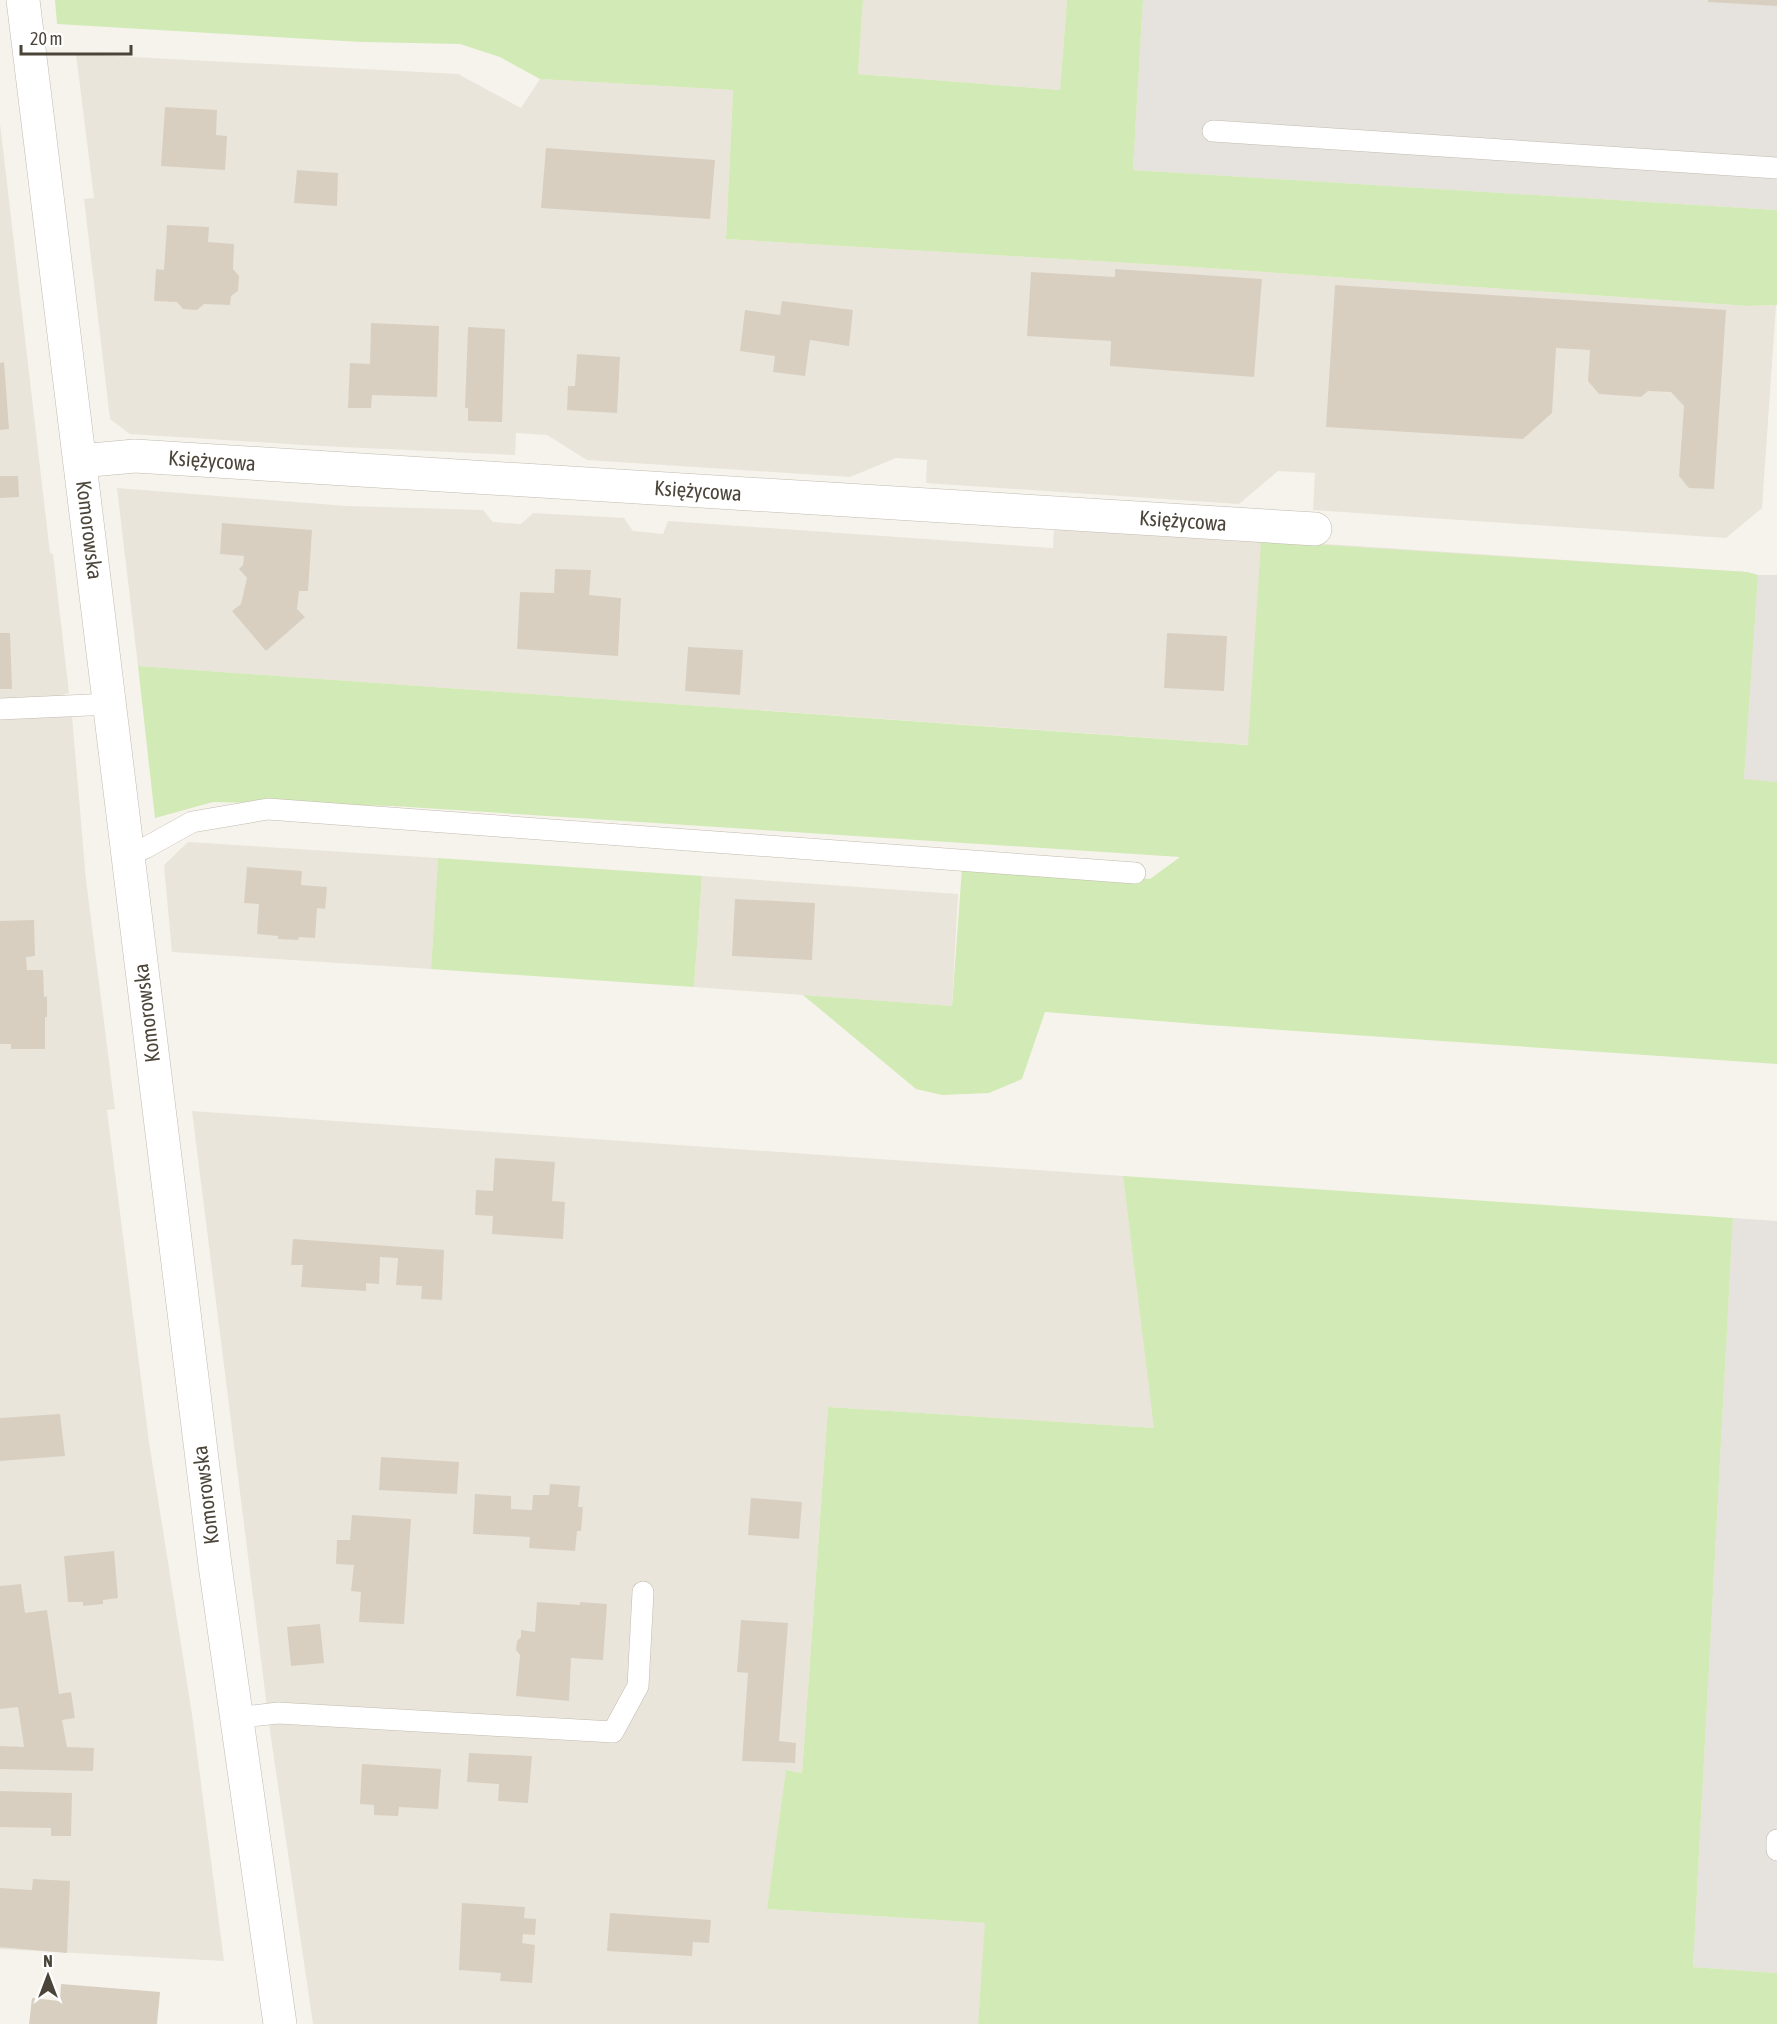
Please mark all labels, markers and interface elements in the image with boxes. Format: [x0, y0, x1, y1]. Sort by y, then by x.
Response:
scale bar [21, 18, 130, 56]
text: 20 m [30, 28, 62, 49]
street label: Księżycowa [168, 445, 257, 475]
street label: Księżycowa [654, 475, 743, 505]
street label: Komorowska [72, 479, 108, 581]
street label: Księżycowa [1139, 505, 1228, 535]
street label: Komorowska [128, 962, 164, 1064]
street label: Komorowska [187, 1444, 223, 1546]
north arrow [18, 1946, 78, 2006]
text: N [43, 1952, 53, 1970]

